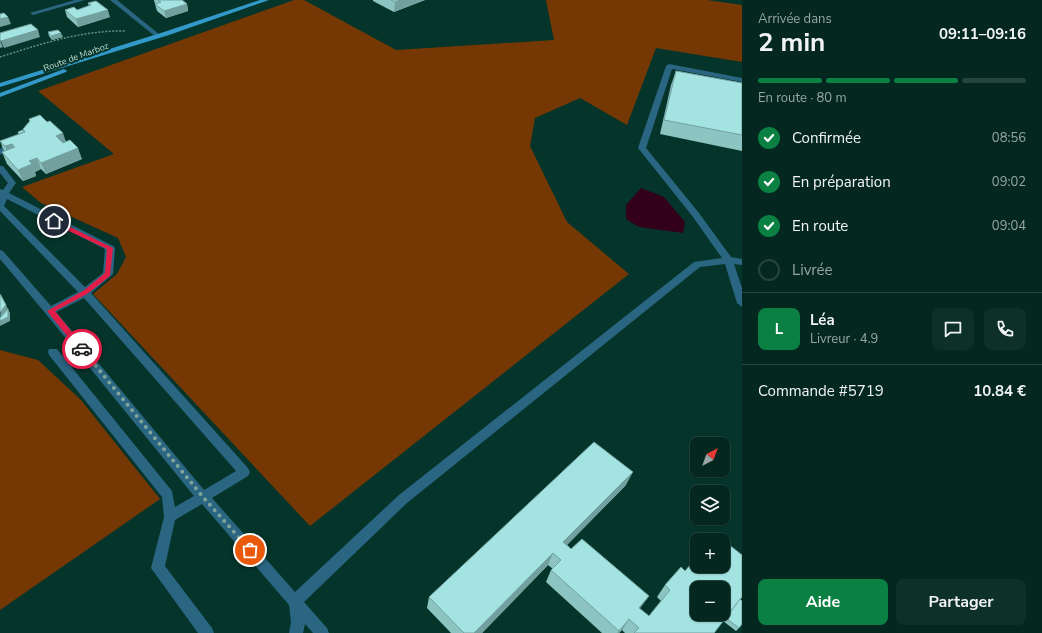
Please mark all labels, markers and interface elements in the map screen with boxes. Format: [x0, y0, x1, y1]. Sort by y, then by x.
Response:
text: Arrivée dans [758, 10, 832, 28]
text: 09:11–09:16 [939, 24, 1026, 44]
text: 2 min [758, 25, 825, 60]
street label: Route de Marboz [42, 40, 110, 74]
text: En route · 80 m [758, 89, 847, 107]
icon: check [758, 127, 780, 149]
text: Confirmée [792, 128, 861, 148]
text: 08:56 [992, 129, 1026, 147]
icon: check [758, 171, 780, 193]
text: En préparation [792, 172, 891, 192]
text: 09:02 [992, 173, 1026, 191]
pin [37, 204, 71, 238]
icon: home [43, 210, 65, 232]
icon: check [758, 215, 780, 237]
text: En route [792, 216, 848, 236]
text: 09:04 [992, 217, 1026, 235]
text: Livrée [792, 260, 833, 280]
button: chat [932, 308, 974, 350]
button: phone [984, 308, 1026, 350]
text: Léa [810, 310, 835, 330]
text: L [775, 319, 783, 339]
courier [62, 329, 102, 369]
text: Livreur · 4.9 [810, 330, 878, 348]
icon: car [71, 338, 93, 360]
text: Commande #5719 [758, 381, 884, 401]
text: 10.84 € [973, 381, 1026, 401]
north arrow [690, 437, 730, 477]
map controls [690, 437, 730, 621]
button: layers [690, 485, 730, 525]
pin [233, 533, 267, 567]
button: + [690, 533, 730, 573]
icon: bag [239, 539, 261, 561]
button: Aide [758, 579, 888, 625]
button: Partager [896, 579, 1026, 625]
button: − [690, 581, 730, 621]

